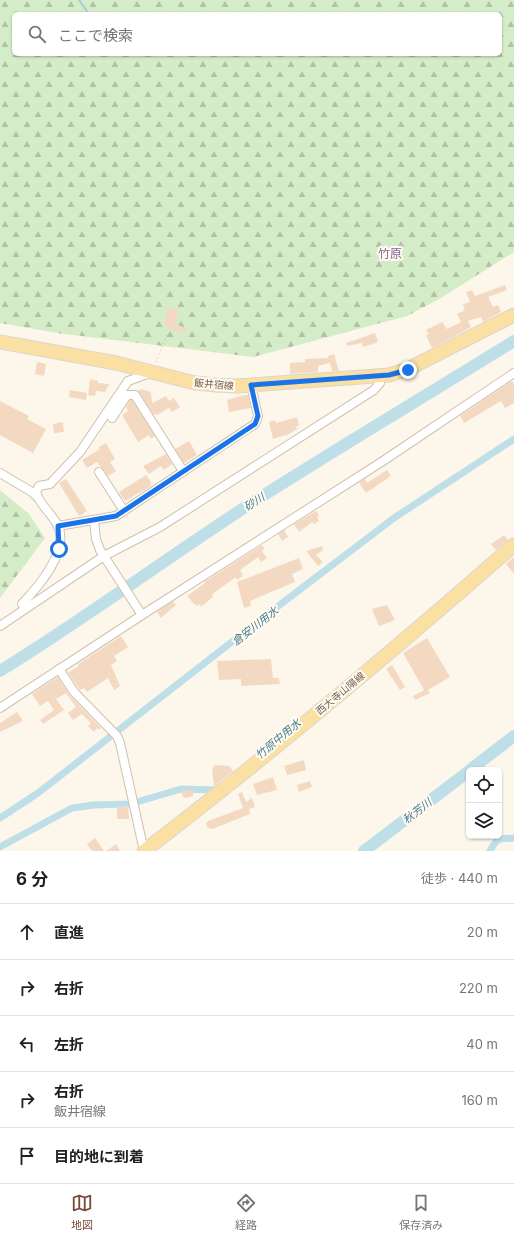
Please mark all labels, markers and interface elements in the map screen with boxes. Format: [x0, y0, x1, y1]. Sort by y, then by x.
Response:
search box [12, 12, 502, 56]
icon: search [26, 23, 48, 45]
text: ここで検索 [58, 26, 133, 45]
district label: 竹原 [378, 246, 402, 261]
route end [399, 361, 417, 379]
street label: 飯井宿線 [194, 376, 234, 392]
water label: 砂川 [241, 490, 268, 514]
route start [50, 540, 68, 558]
water label: 倉安川用水 [229, 603, 282, 648]
street label: 西大寺山陽線 [313, 669, 367, 717]
water label: 竹原中用水 [252, 715, 304, 762]
map controls [466, 767, 502, 839]
button: locate [466, 767, 502, 803]
water label: 秋芳川 [400, 795, 435, 827]
button: layers [466, 803, 502, 839]
text: 6 分 [16, 869, 48, 889]
text: 徒歩 · 440 m [421, 870, 498, 886]
icon: ahead [16, 921, 38, 943]
text: 直進 [54, 923, 84, 942]
text: 20 m [467, 924, 498, 940]
icon: right [16, 977, 38, 999]
text: 右折 [54, 979, 84, 998]
text: 220 m [459, 980, 498, 996]
icon: left [16, 1033, 38, 1055]
text: 左折 [54, 1035, 84, 1054]
text: 40 m [466, 1036, 498, 1052]
text: 右折 [54, 1082, 84, 1101]
icon: right [16, 1089, 38, 1111]
text: 160 m [461, 1092, 498, 1108]
text: 飯井宿線 [54, 1103, 106, 1119]
icon: arrive [16, 1145, 38, 1167]
text: 目的地に到着 [54, 1147, 144, 1166]
tab: 地図 [71, 1192, 93, 1232]
tab: 経路 [235, 1192, 257, 1232]
tab: 保存済み [399, 1192, 443, 1232]

